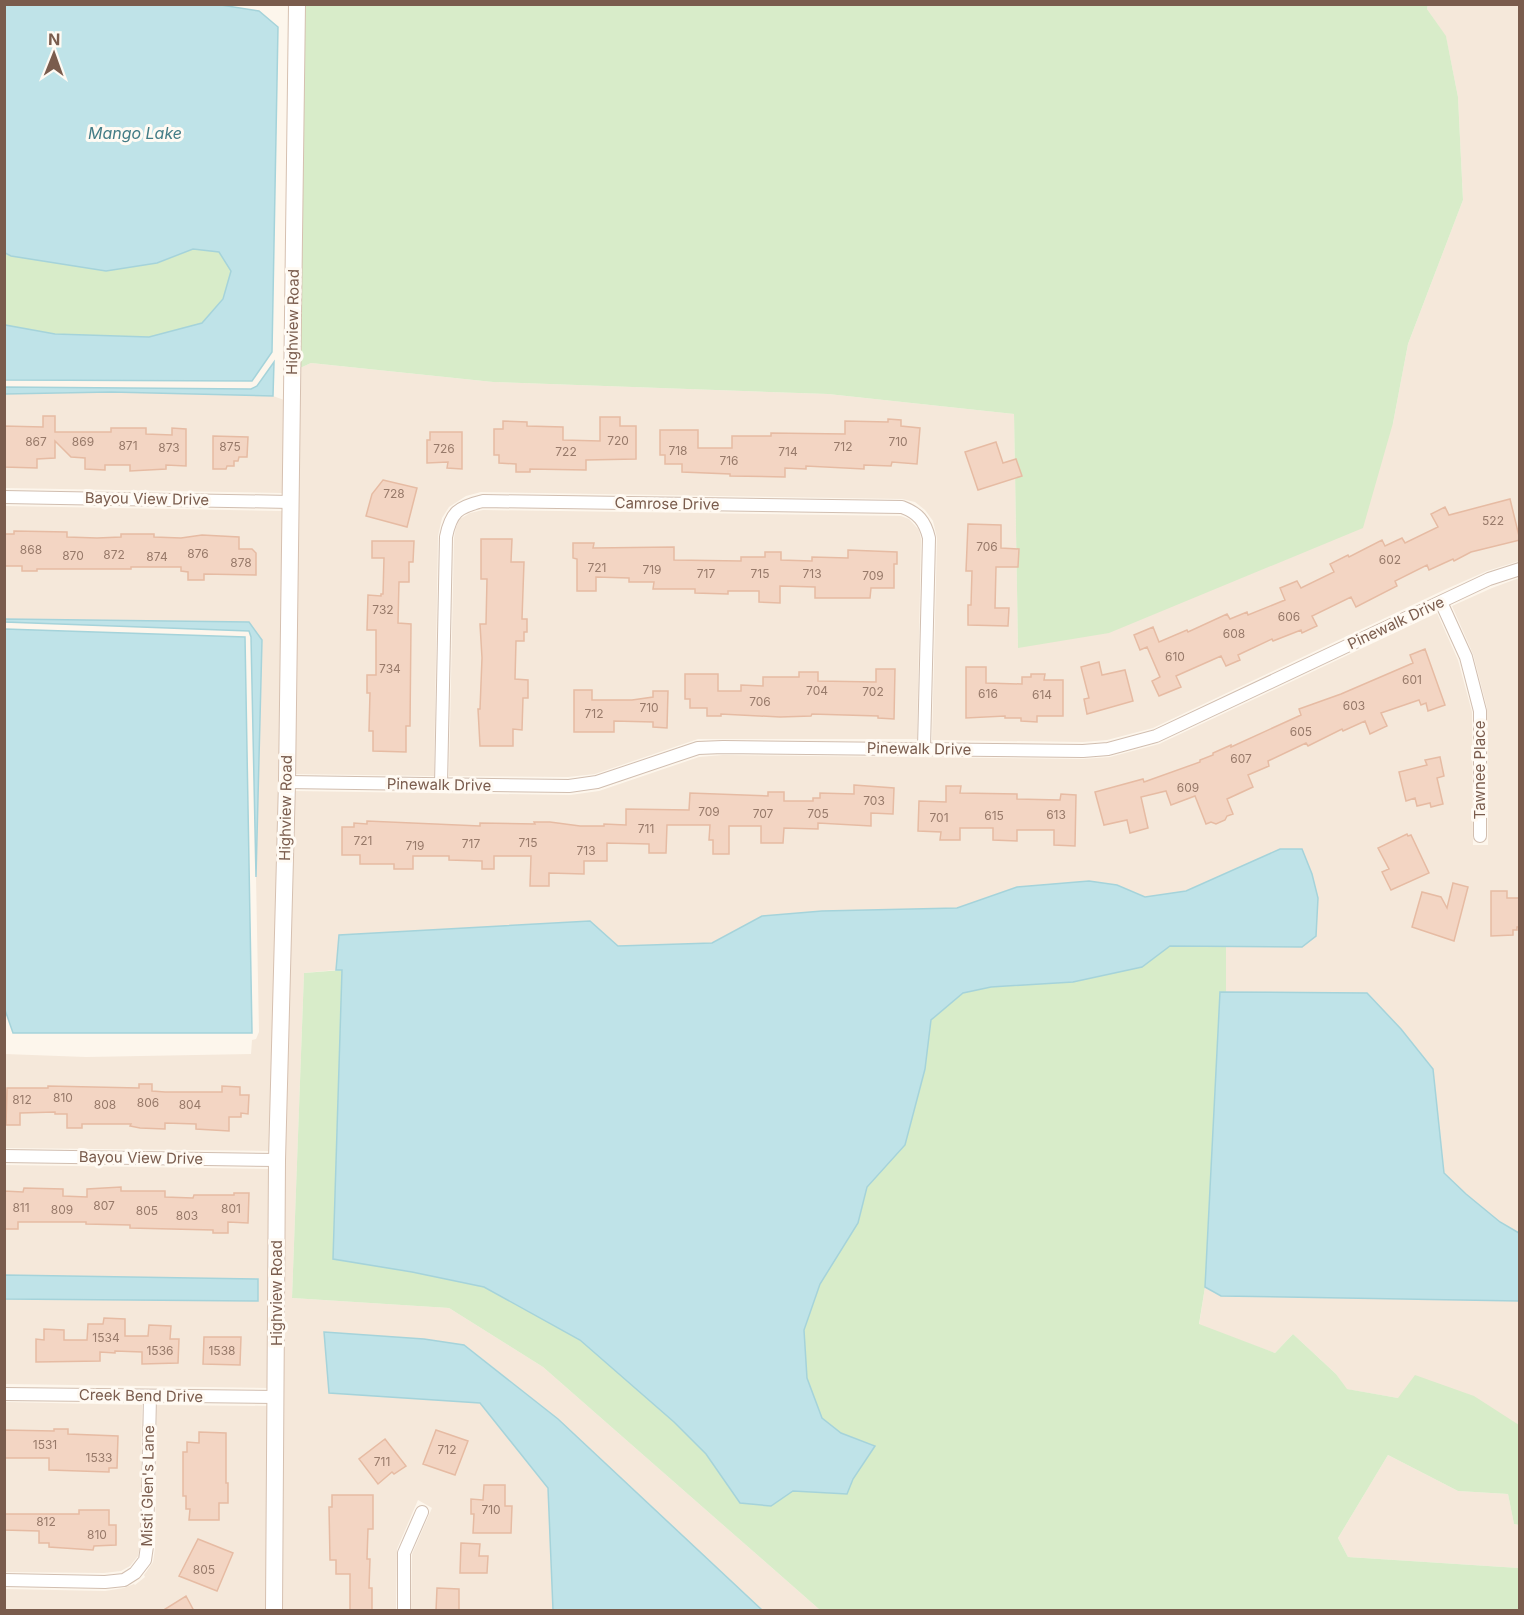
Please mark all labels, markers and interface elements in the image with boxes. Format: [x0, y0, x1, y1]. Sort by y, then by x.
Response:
north arrow [24, 24, 84, 84]
text: N [48, 29, 61, 49]
water label: Mango Lake [88, 123, 182, 143]
street label: Highview Road [282, 269, 303, 375]
house number: 720 [607, 433, 629, 448]
house number: 867 [25, 434, 47, 449]
house number: 869 [72, 434, 94, 449]
house number: 710 [888, 434, 908, 449]
house number: 871 [118, 438, 138, 453]
house number: 875 [219, 439, 241, 454]
house number: 712 [834, 439, 853, 454]
house number: 873 [158, 440, 180, 455]
house number: 726 [433, 441, 455, 456]
house number: 718 [668, 443, 688, 458]
house number: 722 [555, 444, 577, 459]
house number: 714 [778, 444, 798, 459]
house number: 716 [719, 453, 739, 468]
house number: 728 [383, 486, 405, 501]
street label: Bayou View Drive [85, 488, 209, 509]
street label: Camrose Drive [614, 493, 720, 514]
house number: 522 [1482, 513, 1504, 528]
house number: 706 [976, 539, 998, 554]
house number: 868 [20, 542, 42, 557]
house number: 876 [187, 546, 209, 561]
house number: 872 [103, 547, 125, 562]
house number: 870 [62, 548, 84, 563]
house number: 874 [146, 549, 168, 564]
house number: 602 [1379, 552, 1401, 567]
house number: 878 [230, 555, 252, 570]
house number: 721 [588, 560, 607, 575]
house number: 719 [642, 562, 662, 577]
house number: 717 [697, 566, 715, 581]
house number: 715 [751, 566, 769, 581]
house number: 713 [802, 566, 822, 581]
house number: 709 [862, 568, 884, 583]
street label: Pinewalk Drive [1344, 592, 1447, 653]
house number: 732 [372, 602, 394, 617]
house number: 606 [1278, 609, 1300, 624]
house number: 608 [1223, 626, 1245, 641]
house number: 610 [1165, 649, 1185, 664]
house number: 734 [379, 661, 401, 676]
house number: 601 [1402, 672, 1422, 687]
house number: 704 [806, 683, 828, 698]
house number: 702 [862, 684, 884, 699]
house number: 616 [978, 686, 998, 701]
house number: 614 [1032, 687, 1052, 702]
house number: 706 [749, 694, 771, 709]
house number: 603 [1343, 698, 1365, 713]
house number: 710 [639, 700, 659, 715]
house number: 712 [585, 706, 604, 721]
street label: Tawnee Place [1470, 721, 1489, 819]
house number: 605 [1290, 724, 1312, 739]
street label: Pinewalk Drive [867, 738, 971, 759]
house number: 607 [1230, 751, 1252, 766]
street label: Highview Road [275, 755, 296, 861]
street label: Pinewalk Drive [387, 774, 491, 795]
house number: 609 [1177, 780, 1199, 795]
house number: 703 [863, 793, 885, 808]
house number: 709 [698, 804, 720, 819]
house number: 707 [753, 806, 774, 821]
house number: 705 [807, 806, 829, 821]
house number: 613 [1046, 807, 1066, 822]
house number: 615 [984, 808, 1004, 823]
house number: 701 [929, 810, 949, 825]
house number: 711 [638, 821, 654, 836]
house number: 721 [354, 833, 373, 848]
house number: 715 [519, 835, 537, 850]
house number: 717 [462, 836, 480, 851]
house number: 719 [405, 838, 425, 853]
house number: 713 [576, 843, 596, 858]
house number: 810 [53, 1090, 73, 1105]
house number: 812 [12, 1092, 32, 1107]
house number: 806 [137, 1095, 159, 1110]
house number: 808 [94, 1097, 116, 1112]
house number: 804 [179, 1097, 202, 1112]
street label: Bayou View Drive [79, 1147, 203, 1168]
house number: 807 [93, 1198, 115, 1213]
house number: 811 [12, 1200, 30, 1215]
house number: 801 [221, 1201, 241, 1216]
house number: 809 [51, 1202, 73, 1217]
house number: 805 [136, 1203, 158, 1218]
house number: 803 [176, 1208, 198, 1223]
street label: Highview Road [267, 1240, 286, 1346]
house number: 1534 [92, 1330, 120, 1345]
house number: 1536 [146, 1343, 174, 1358]
house number: 1538 [208, 1343, 236, 1358]
street label: Creek Bend Drive [79, 1385, 203, 1406]
street label: Misti Glen's Lane [137, 1425, 158, 1547]
house number: 1531 [33, 1437, 57, 1452]
house number: 712 [438, 1442, 457, 1457]
house number: 1533 [86, 1450, 113, 1465]
house number: 711 [374, 1454, 390, 1469]
house number: 710 [481, 1502, 501, 1517]
house number: 812 [36, 1514, 56, 1529]
house number: 810 [87, 1527, 107, 1542]
house number: 805 [193, 1562, 215, 1577]

